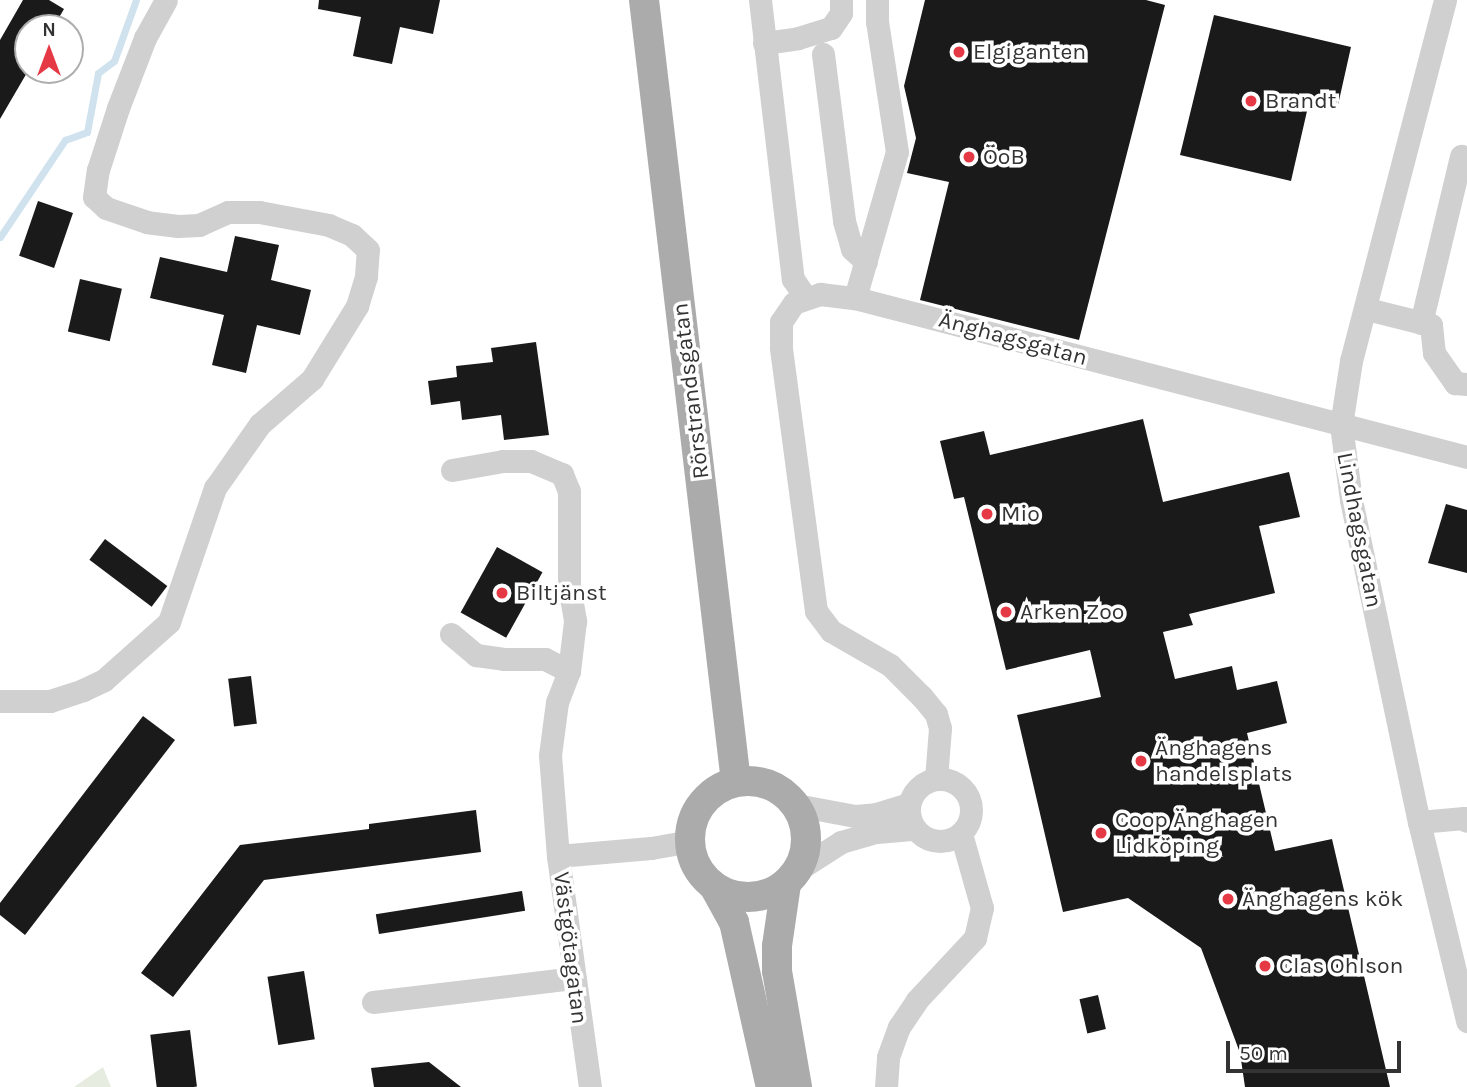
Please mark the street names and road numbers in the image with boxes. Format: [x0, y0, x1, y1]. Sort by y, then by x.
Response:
street label: Rörstrandsgatan [667, 301, 715, 481]
street label: Änghagsgatan [936, 306, 1090, 372]
street label: Lindhagsgatan [1330, 450, 1388, 610]
street label: Västgötagatan [547, 870, 593, 1026]

